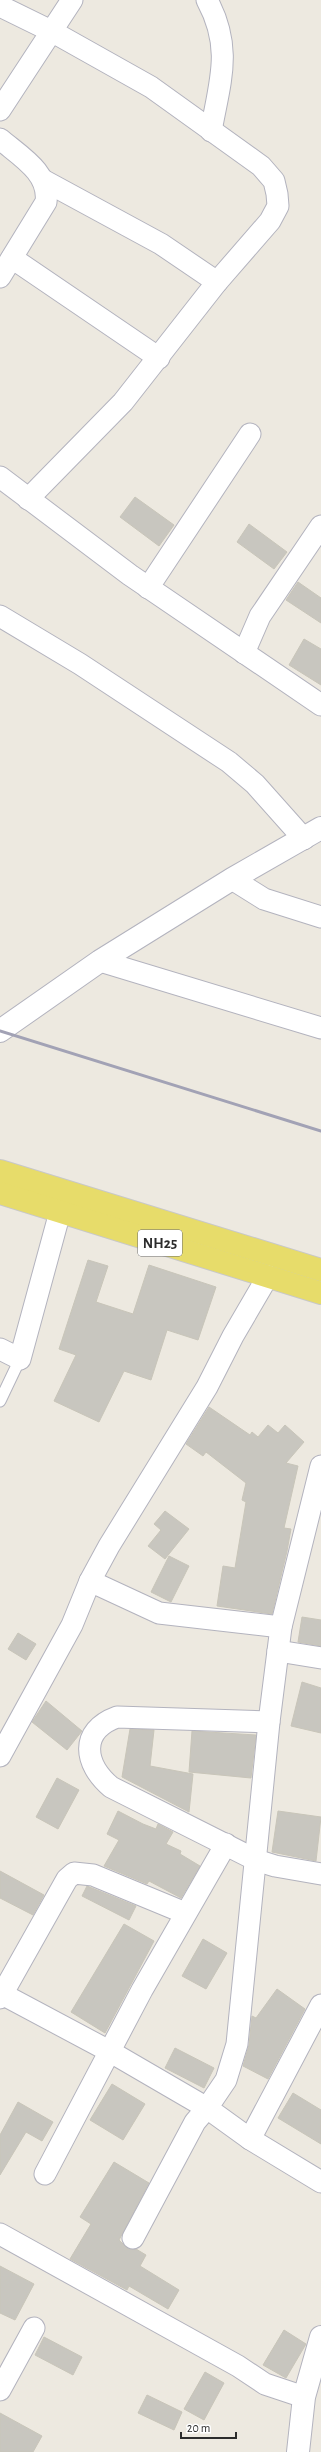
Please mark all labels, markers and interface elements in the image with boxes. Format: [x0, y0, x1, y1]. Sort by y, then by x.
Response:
road number: NH25 [138, 1230, 182, 1256]
scale bar [181, 2414, 236, 2440]
text: 20 m [187, 2422, 210, 2434]

